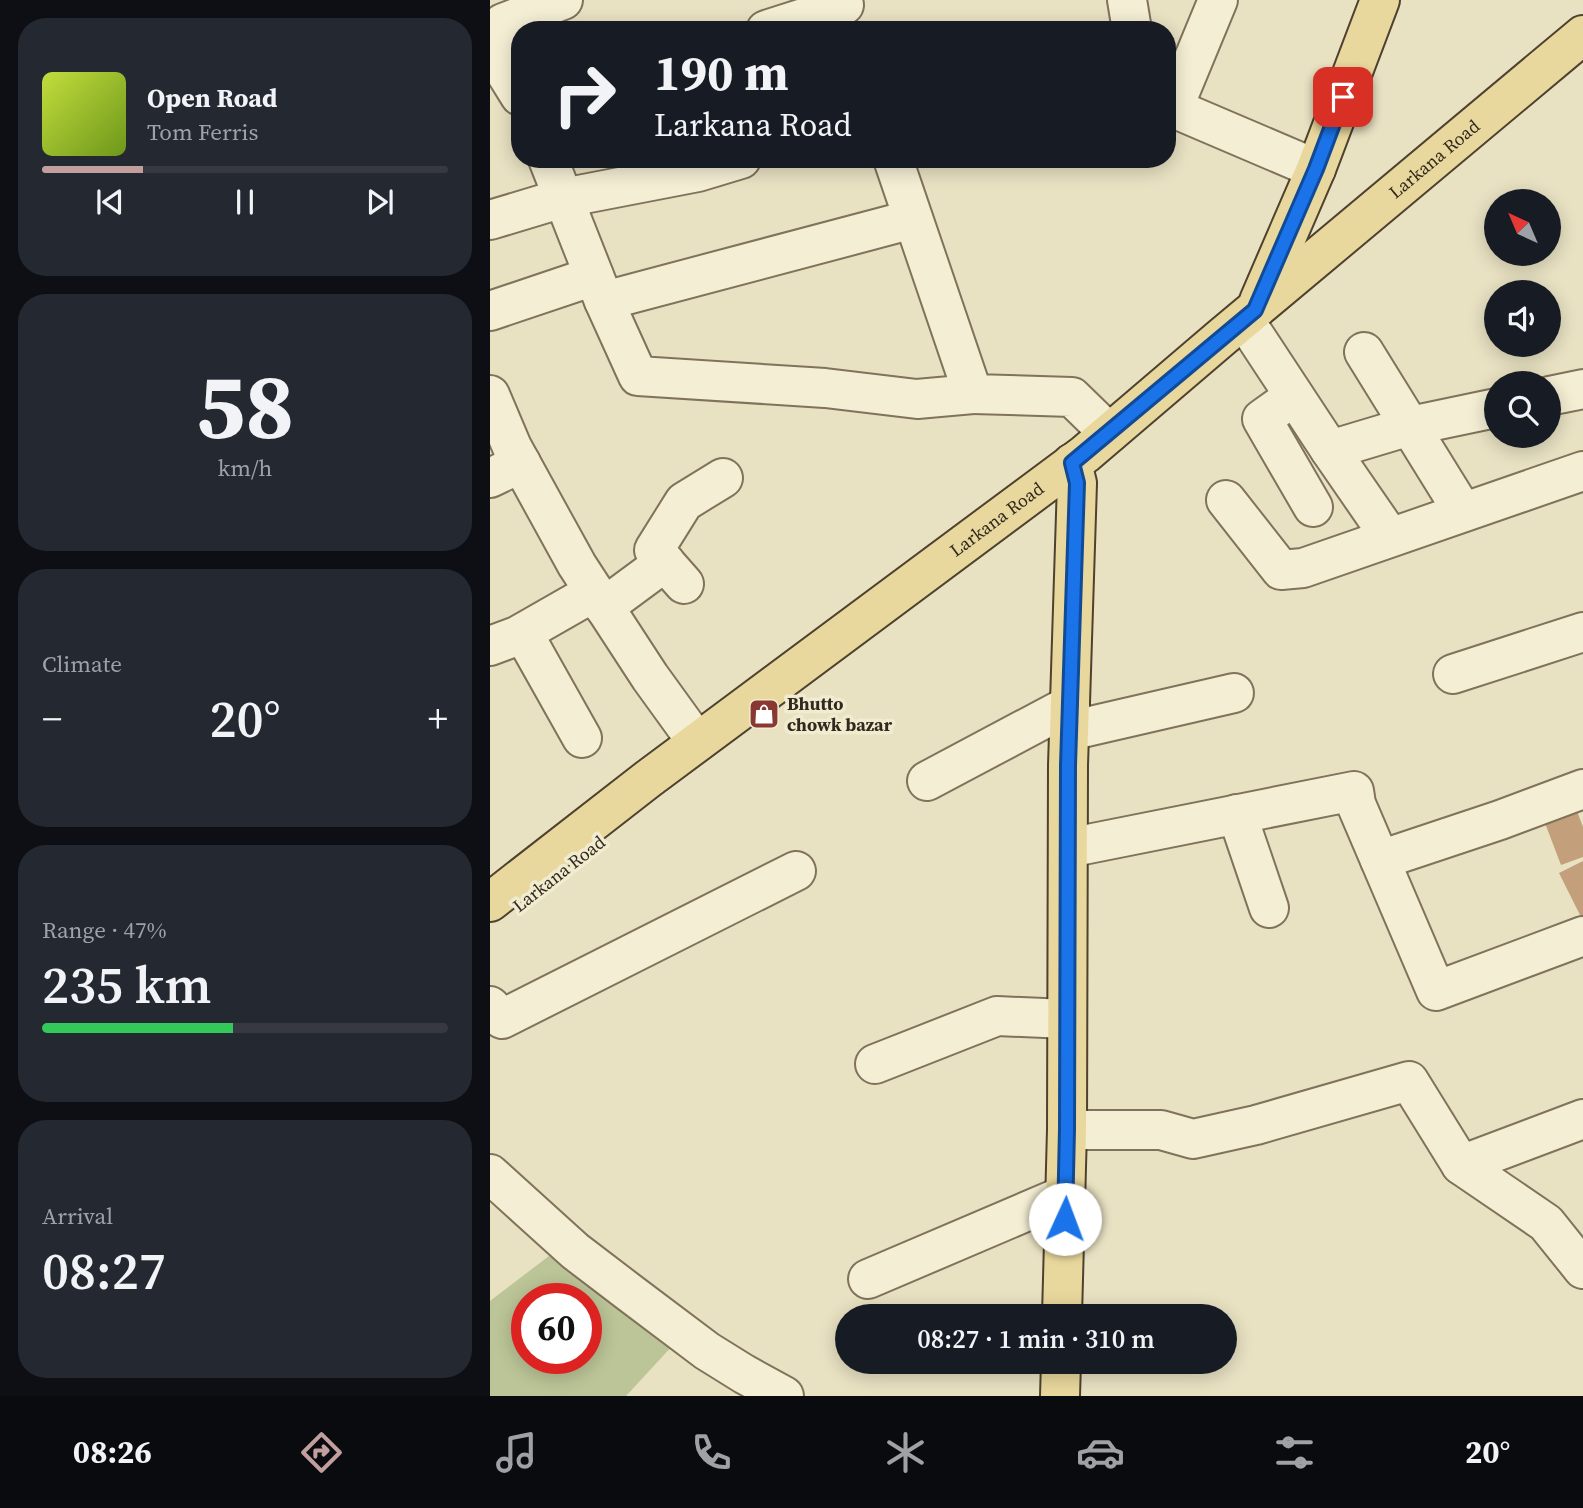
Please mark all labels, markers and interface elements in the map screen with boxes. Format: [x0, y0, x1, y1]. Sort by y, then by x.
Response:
text: 190 m [654, 39, 789, 106]
icon: right [539, 49, 630, 140]
pin [1313, 67, 1373, 127]
icon: arrive [1324, 78, 1362, 116]
text: Open Road [147, 80, 278, 116]
text: Larkana Road [654, 103, 852, 147]
street label: Larkana Road [1383, 114, 1485, 204]
text: Tom Ferris [147, 116, 258, 148]
icon: previous [91, 183, 129, 221]
icon: pause [226, 183, 264, 221]
icon: next [361, 183, 399, 221]
north arrow [1484, 189, 1561, 266]
map controls [1484, 189, 1561, 448]
button: sound [1484, 280, 1561, 357]
text: 58 [196, 344, 294, 468]
button: search [1484, 371, 1561, 448]
text: km/h [218, 452, 272, 484]
street label: Larkana Road [944, 476, 1049, 562]
text: Climate [42, 648, 122, 680]
text: 20° [209, 683, 281, 754]
place label: Bhutto chowk bazar [787, 691, 893, 737]
text: − [42, 693, 62, 745]
text: + [428, 693, 448, 745]
shop icon: Bhutto chowk bazar [747, 697, 781, 731]
street label: Larkana Road [507, 830, 610, 918]
text: Range · 47% [42, 914, 167, 946]
text: 235 km [42, 949, 211, 1020]
position arrow [1028, 1182, 1102, 1256]
text: Arrival [42, 1200, 113, 1232]
text: 08:27 [42, 1235, 166, 1306]
speed limit sign: 60 [511, 1283, 602, 1374]
text: 08:27 · 1 min · 310 m [917, 1321, 1155, 1357]
icon: directions [297, 1428, 346, 1477]
icon: music [492, 1428, 541, 1477]
icon: phone [687, 1428, 736, 1477]
icon: climate [881, 1428, 930, 1477]
icon: car [1076, 1428, 1125, 1477]
icon: filters [1270, 1428, 1319, 1477]
text: 08:26 [73, 1430, 152, 1474]
text: 20° [1465, 1430, 1510, 1474]

